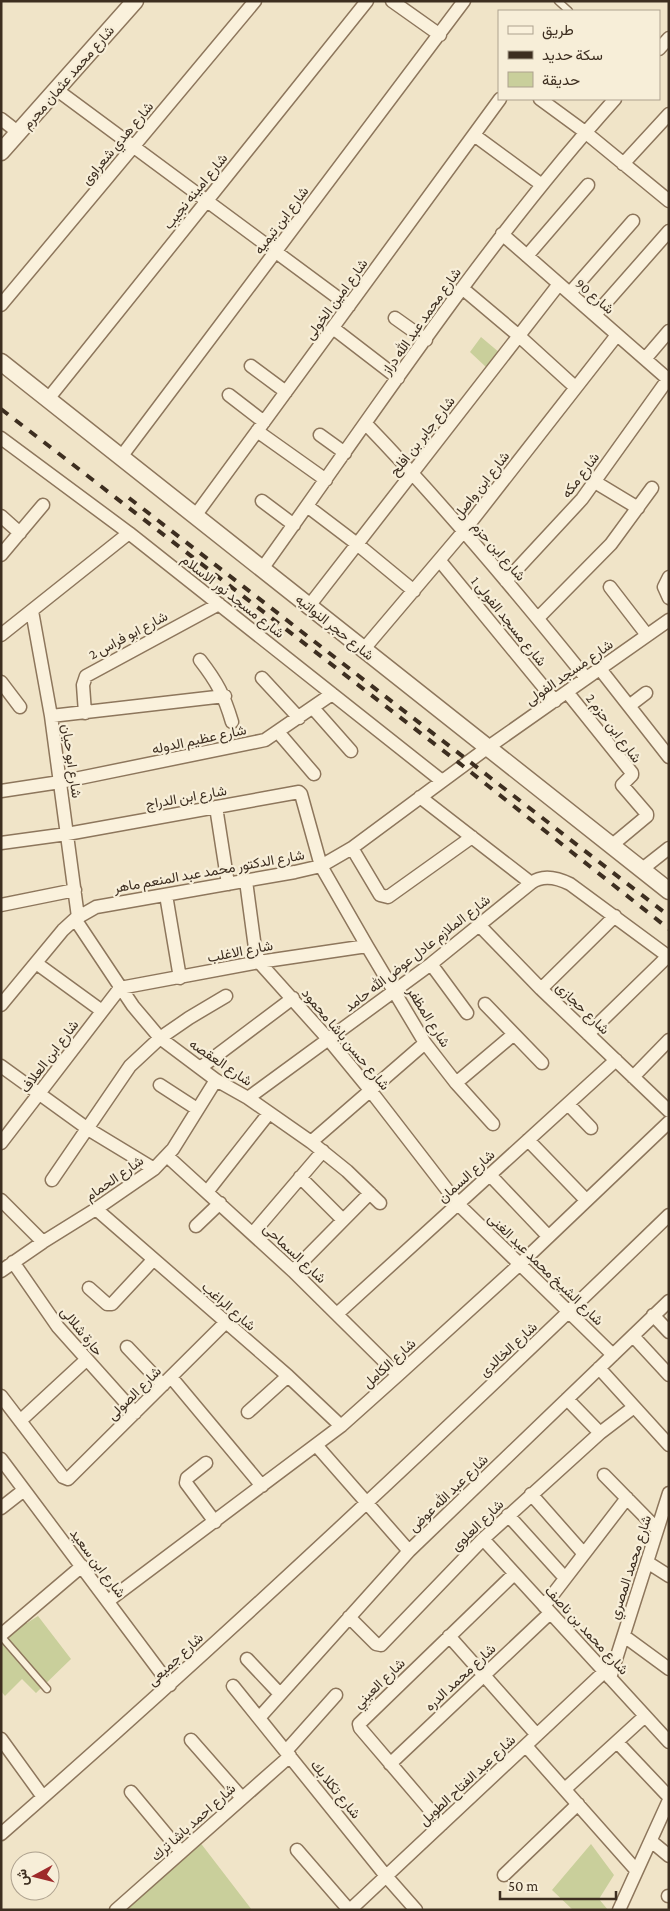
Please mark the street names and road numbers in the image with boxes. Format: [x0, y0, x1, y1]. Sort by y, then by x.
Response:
street label: شارع محمد عثمان محرم [19, 22, 119, 134]
street label: شارع هدي شعراوى [78, 98, 159, 190]
street label: شارع امينه نجيب [160, 150, 233, 234]
street label: شارع ابن تيميه [250, 183, 314, 259]
street label: شارع امين الخولى [301, 255, 373, 344]
street label: شارع محمد عبد الله دراز [377, 264, 466, 380]
street label: شارع 90 [570, 275, 618, 319]
street label: شارع جابر بن افلح [386, 393, 460, 481]
street label: شارع ابن واصل [450, 448, 515, 524]
street label: شارع مكه [558, 449, 605, 503]
street label: شارع ابن حزم [467, 518, 529, 586]
street label: شارع مسجد نور الاسلام [176, 551, 288, 644]
street label: شارع مسجد الفولى 1 [466, 573, 550, 671]
street label: شارع حجر النواتيه [291, 591, 377, 666]
street label: شارع ابو فراس 2 [86, 608, 172, 665]
street label: شارع مسجد الفولى [522, 636, 618, 711]
street label: شارع ابن حزم 2 [580, 690, 645, 767]
street label: شارع عظيم الدوله [150, 721, 248, 760]
street label: شارع ابو حيان [56, 723, 85, 799]
street label: شارع ابن الدراج [144, 782, 228, 815]
street label: شارع الدكتور محمد عبد المنعم ماهر [111, 846, 306, 899]
street label: شارع الملازم عادل عوض الله حامد [341, 891, 495, 1017]
street label: شارع الاغلب [206, 937, 275, 968]
street label: شارع حجازى [551, 979, 613, 1040]
street label: شارع المظفر [401, 983, 454, 1052]
street label: شارع حسن باشا محمود [297, 985, 393, 1095]
street label: شارع ابن العلاف [17, 1017, 84, 1097]
street label: شارع العقصه [185, 1035, 255, 1091]
street label: شارع السمان [434, 1146, 500, 1208]
street label: شارع الحمام [82, 1152, 148, 1206]
street label: شارع الشيخ محمد عبد الغنى [483, 1210, 607, 1331]
street label: شارع السماحى [258, 1220, 330, 1288]
street label: شارع الراغب [197, 1278, 259, 1336]
street label: حارة شلالى [57, 1303, 107, 1359]
street label: شارع الخالدى [476, 1318, 542, 1382]
street label: شارع الكامل [359, 1335, 421, 1393]
street label: شارع الصولى [104, 1363, 166, 1425]
street label: شارع عبد الله عوض [405, 1451, 493, 1537]
street label: شارع العلوى [447, 1496, 509, 1556]
street label: شارع محمد المصري [606, 1513, 658, 1622]
street label: شارع ابن سعيد [64, 1525, 129, 1603]
street label: شارع محمد بن ناصف [540, 1582, 632, 1680]
street label: شارع جميعى [144, 1629, 208, 1691]
street label: شارع محمد الدره [421, 1640, 501, 1716]
street label: شارع العيني [350, 1655, 411, 1714]
street label: شارع عبد الفتاح الطويل [416, 1731, 520, 1831]
street label: شارع تكلا بك [305, 1757, 364, 1823]
street label: شارع احمد باشا ترك [148, 1780, 240, 1866]

